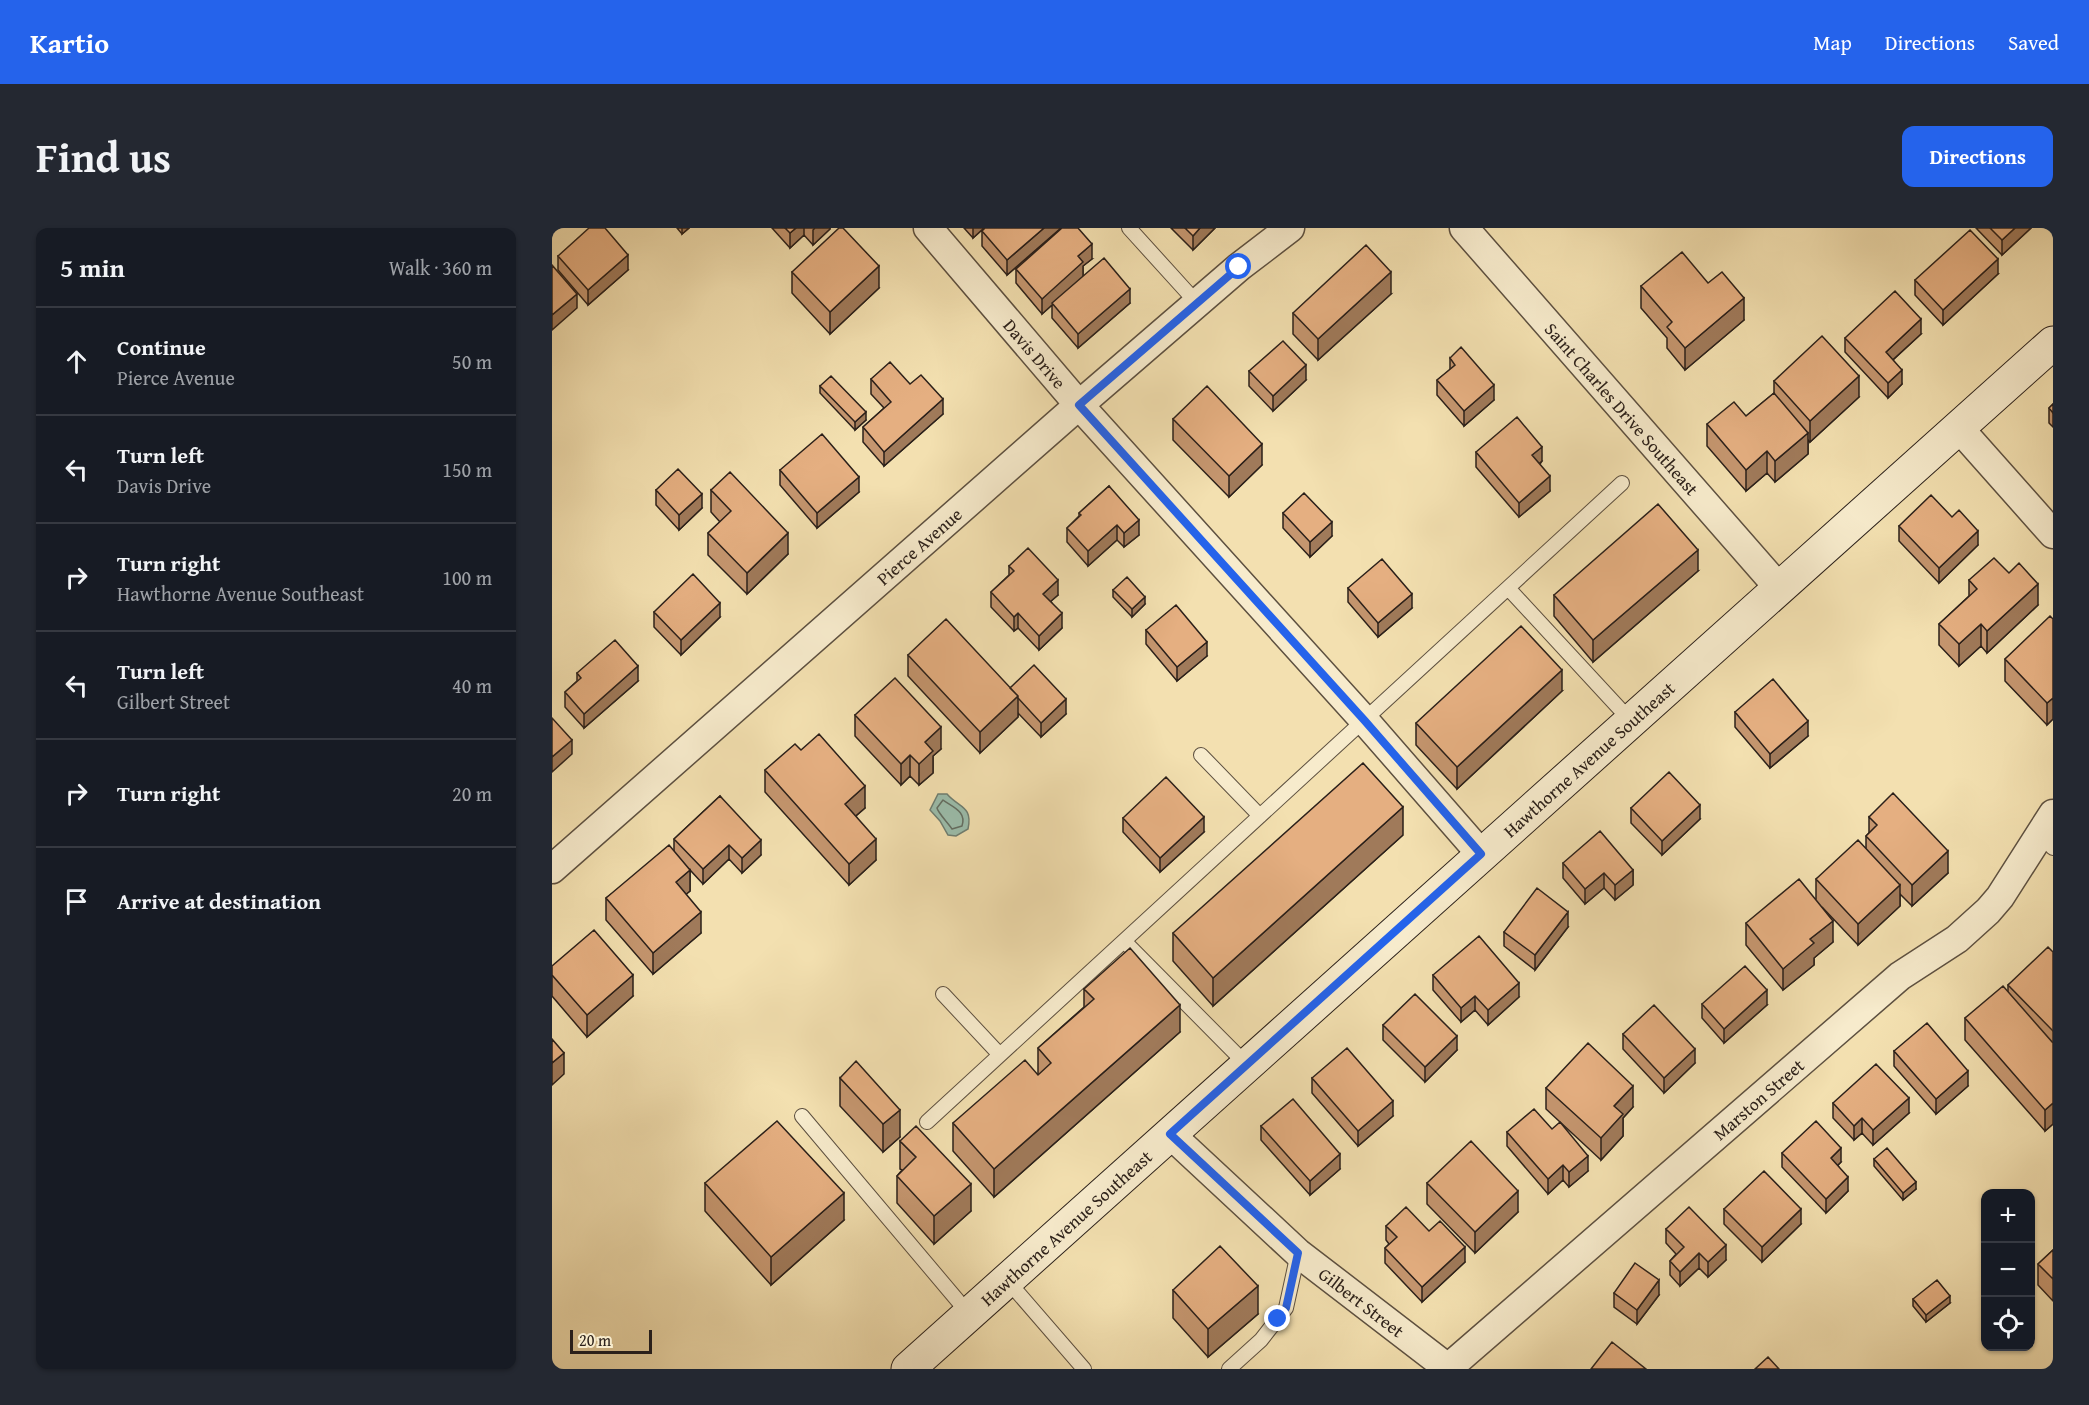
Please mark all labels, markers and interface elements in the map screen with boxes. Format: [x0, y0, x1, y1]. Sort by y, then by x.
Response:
text: Kartio [30, 22, 109, 63]
text: Map [1813, 27, 1852, 58]
text: Directions [1885, 27, 1975, 58]
text: Saved [2008, 27, 2059, 58]
text: Find us [36, 126, 171, 187]
button: Directions [1902, 126, 2053, 187]
text: 5 min [60, 248, 125, 287]
text: Walk · 360 m [389, 253, 492, 282]
route start [1225, 253, 1251, 279]
street label: Davis Drive [997, 313, 1073, 395]
street label: Saint Charles Drive Southeast [1539, 316, 1706, 502]
text: Continue [117, 331, 206, 363]
icon: ahead [60, 345, 93, 378]
text: 50 m [452, 347, 492, 376]
text: Pierce Avenue [117, 363, 235, 392]
text: Turn left [117, 439, 204, 471]
icon: left [60, 453, 93, 486]
text: 150 m [442, 455, 492, 484]
text: Davis Drive [117, 471, 211, 500]
street label: Pierce Avenue [870, 501, 968, 591]
text: Turn right [117, 547, 220, 579]
icon: right [60, 561, 93, 594]
text: 100 m [442, 563, 492, 592]
text: Hawthorne Avenue Southeast [117, 579, 364, 608]
text: Turn left [117, 655, 204, 687]
icon: left [60, 669, 93, 702]
text: 40 m [452, 671, 492, 700]
street label: Hawthorne Avenue Southeast [1497, 674, 1681, 843]
text: Gilbert Street [117, 687, 230, 716]
icon: right [60, 777, 93, 810]
text: Turn right [117, 777, 220, 809]
text: 20 m [452, 779, 492, 808]
icon: arrive [60, 885, 93, 918]
text: Arrive at destination [117, 885, 321, 917]
street label: Marston Street [1707, 1051, 1810, 1146]
street label: Hawthorne Avenue Southeast [974, 1143, 1158, 1312]
map controls [1981, 1189, 2035, 1351]
button: + [1981, 1189, 2035, 1243]
button: − [1981, 1243, 2035, 1297]
street label: Gilbert Street [1313, 1260, 1411, 1344]
button: locate [1981, 1297, 2035, 1351]
route end [1264, 1305, 1290, 1331]
scale bar [570, 1327, 652, 1354]
text: 20 m [579, 1328, 611, 1352]

